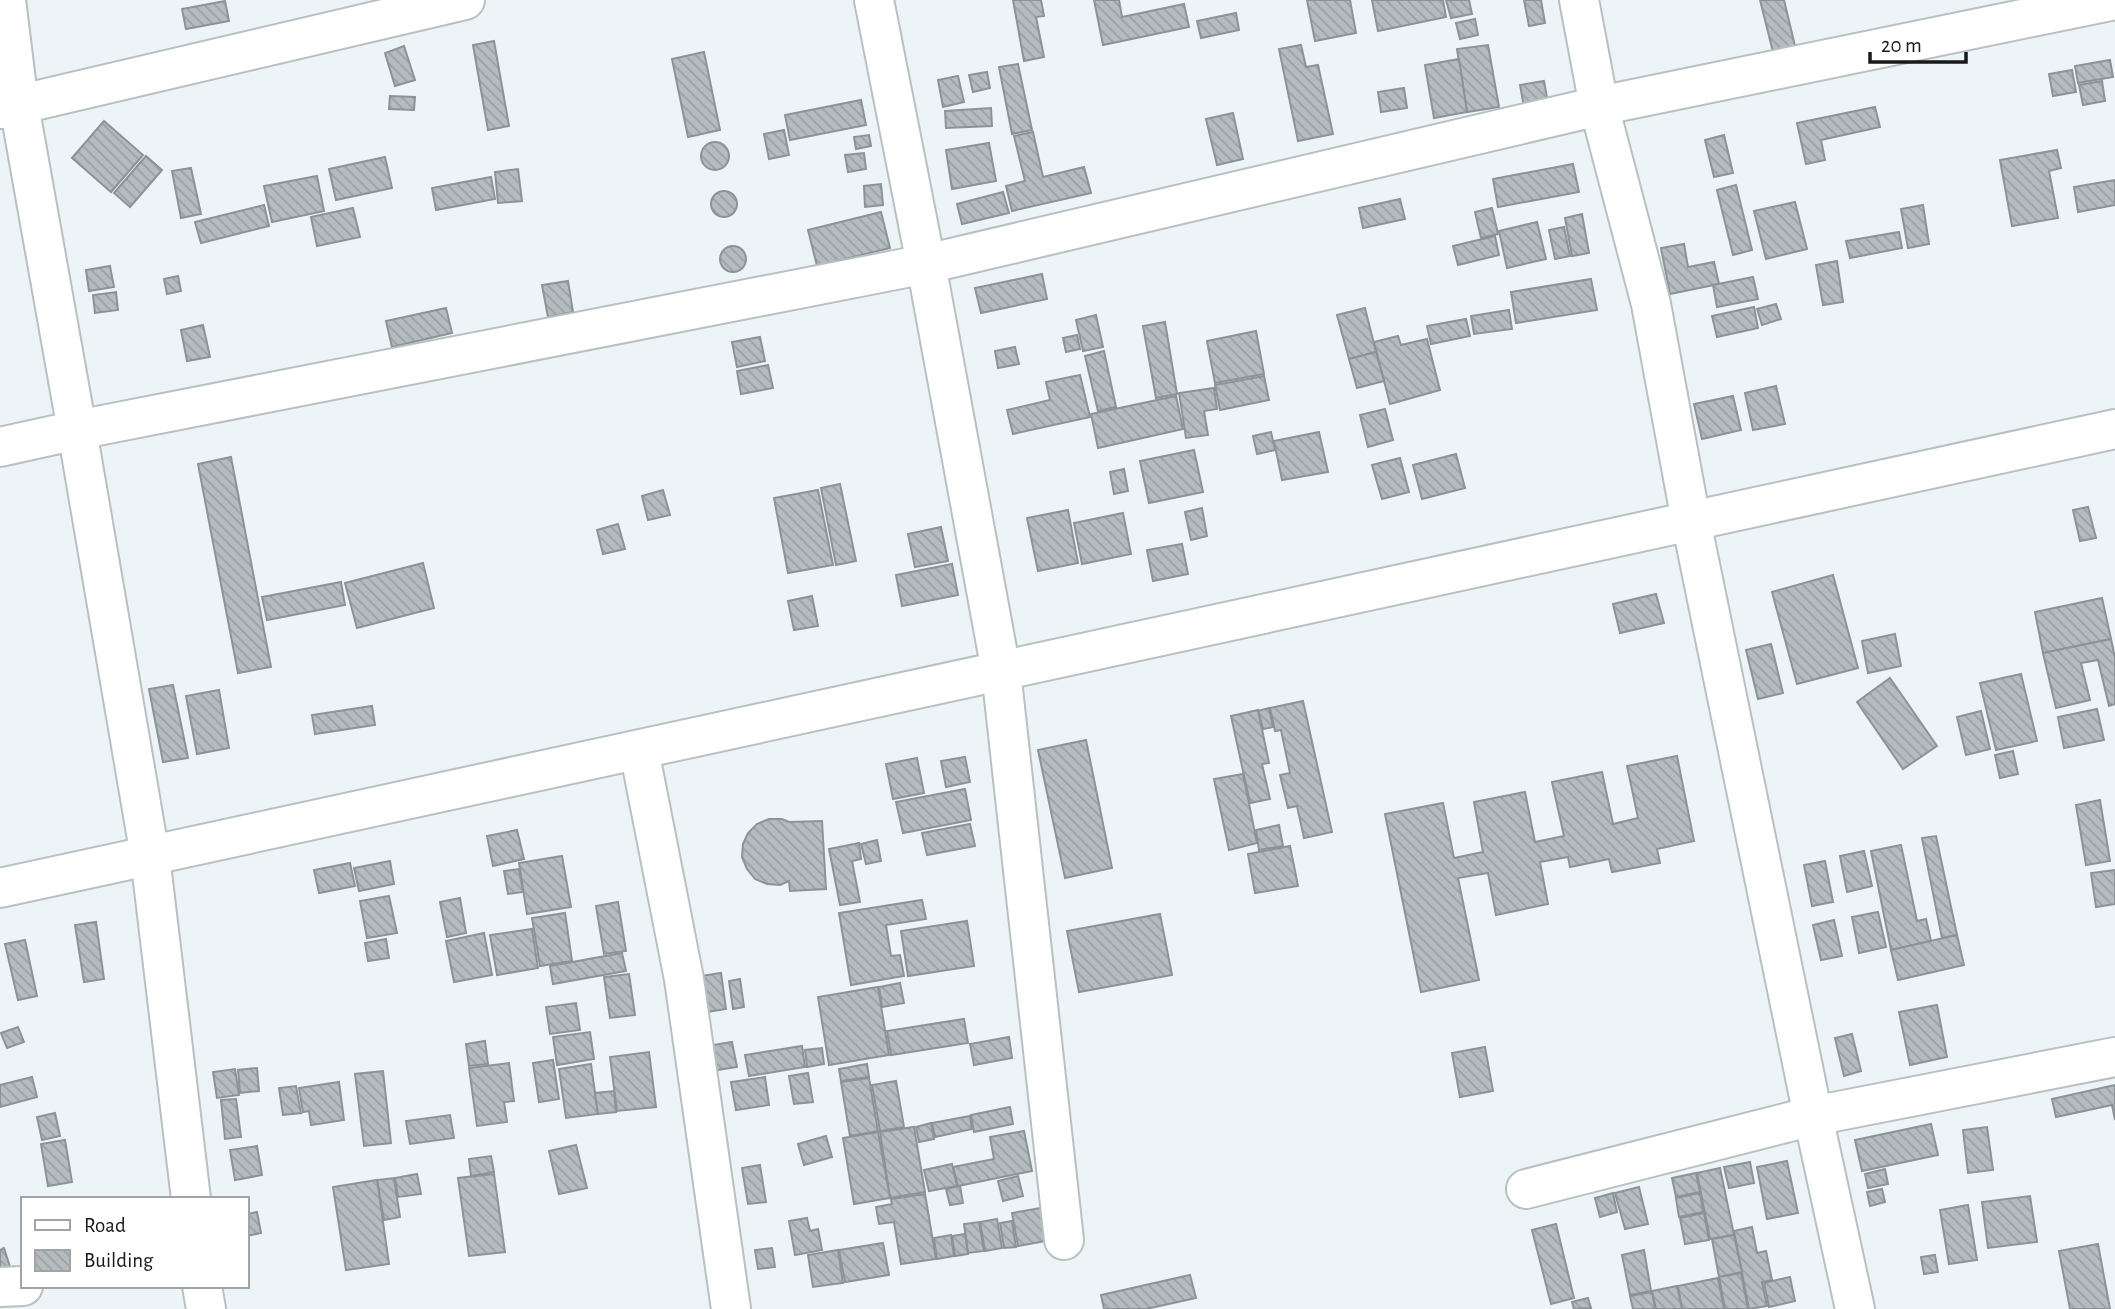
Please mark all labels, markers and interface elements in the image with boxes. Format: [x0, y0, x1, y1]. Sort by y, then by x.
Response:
scale bar [1870, 21, 1966, 65]
text: 20 m [1881, 35, 1922, 56]
legend [21, 1197, 248, 1288]
text: Road [84, 1215, 126, 1236]
text: Building [84, 1250, 154, 1271]

